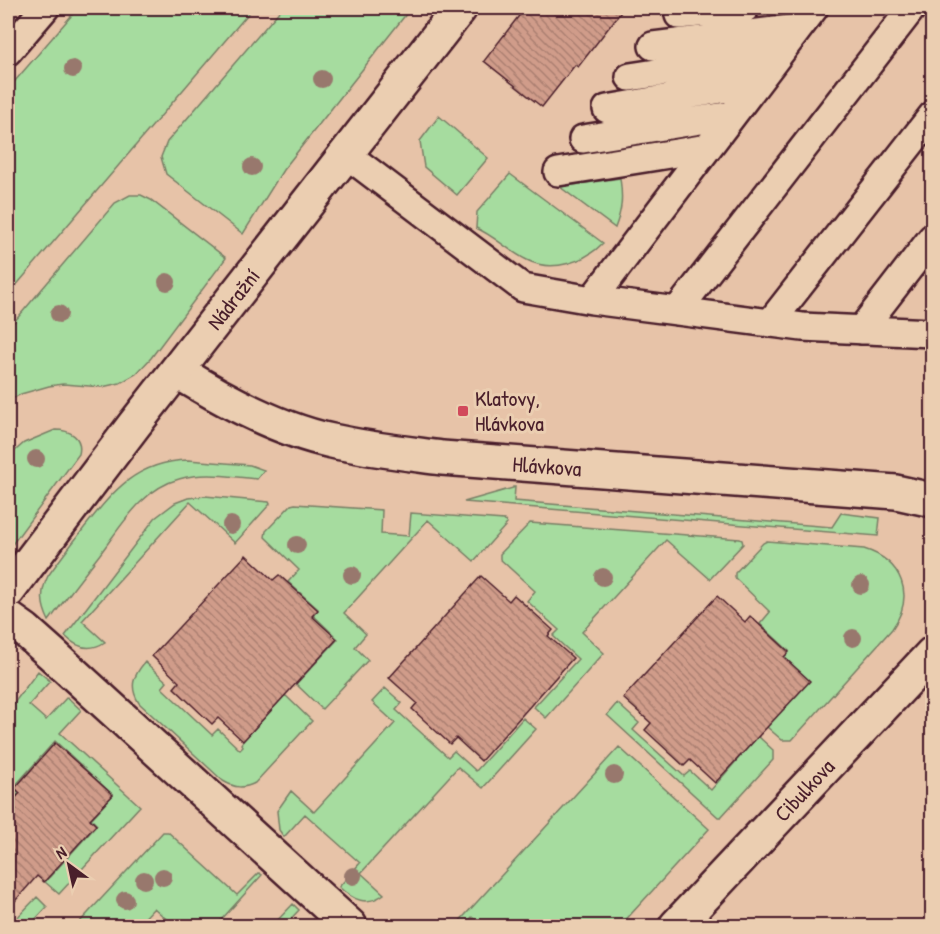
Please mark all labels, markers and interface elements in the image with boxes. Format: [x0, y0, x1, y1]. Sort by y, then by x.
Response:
street label: Nádražní [200, 262, 266, 336]
place label: Klatovy, Hlávkova [475, 383, 544, 438]
marker: Klatovy, Hlávkova [456, 404, 470, 418]
street label: Hlávkova [512, 449, 583, 483]
street label: Cibulkova [767, 752, 841, 828]
north arrow [39, 835, 99, 895]
text: N [51, 841, 71, 864]

